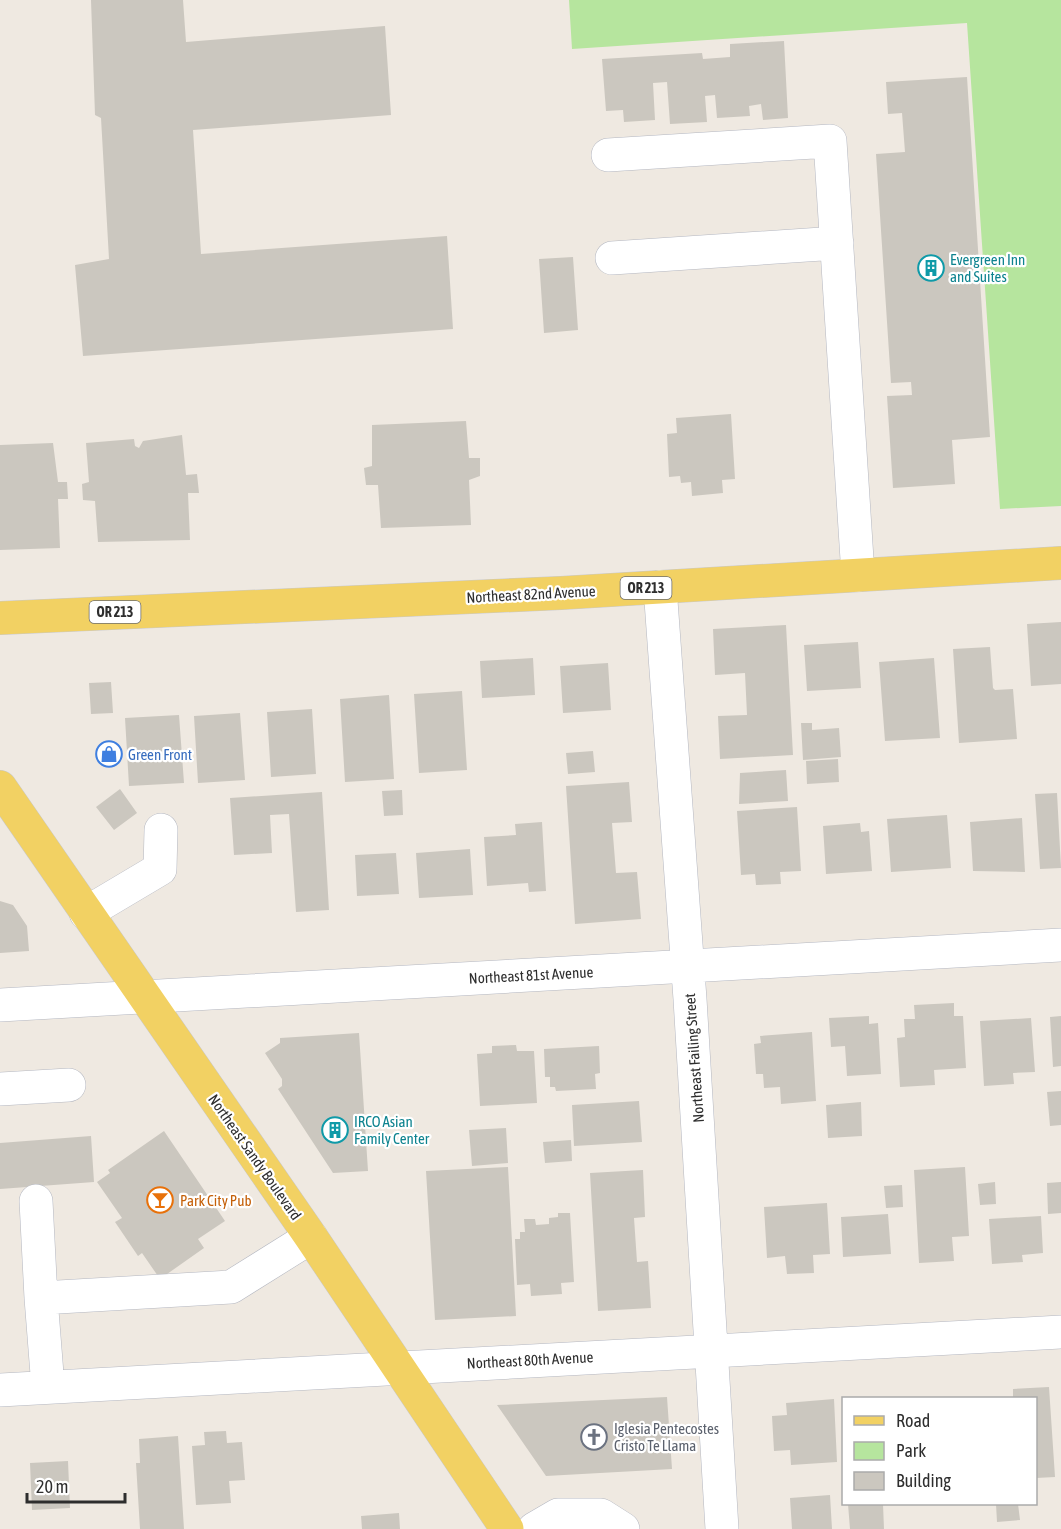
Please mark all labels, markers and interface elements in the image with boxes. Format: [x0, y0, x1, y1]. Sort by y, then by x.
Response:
place label: Evergreen Inn and Suites [950, 251, 1025, 285]
building icon: Evergreen Inn and Suites [916, 253, 946, 283]
road number: OR 213 [620, 577, 672, 599]
street label: Northeast 82nd Avenue [466, 582, 596, 606]
road number: OR 213 [90, 601, 140, 623]
shop icon: Green Front [94, 739, 124, 769]
place label: Green Front [128, 746, 192, 763]
street label: Northeast 81st Avenue [468, 963, 594, 987]
street label: Northeast Failing Street [681, 993, 707, 1123]
street label: Northeast Sandy Boulevard [205, 1091, 305, 1223]
place label: IRCO Asian Family Center [354, 1113, 430, 1147]
building icon: IRCO Asian Family Center [320, 1115, 350, 1145]
bar icon: Park City Pub [145, 1185, 175, 1215]
place label: Park City Pub [180, 1192, 252, 1209]
street label: Northeast 80th Avenue [466, 1348, 594, 1372]
legend [842, 1397, 1037, 1505]
text: Road [896, 1410, 930, 1431]
place label: Iglesia Pentecostes Cristo Te Llama [614, 1420, 719, 1454]
church icon: Iglesia Pentecostes Cristo Te Llama [579, 1422, 609, 1452]
text: Park [896, 1440, 926, 1461]
scale bar [27, 1466, 124, 1504]
text: Building [896, 1470, 951, 1491]
text: 20 m [36, 1476, 68, 1497]

